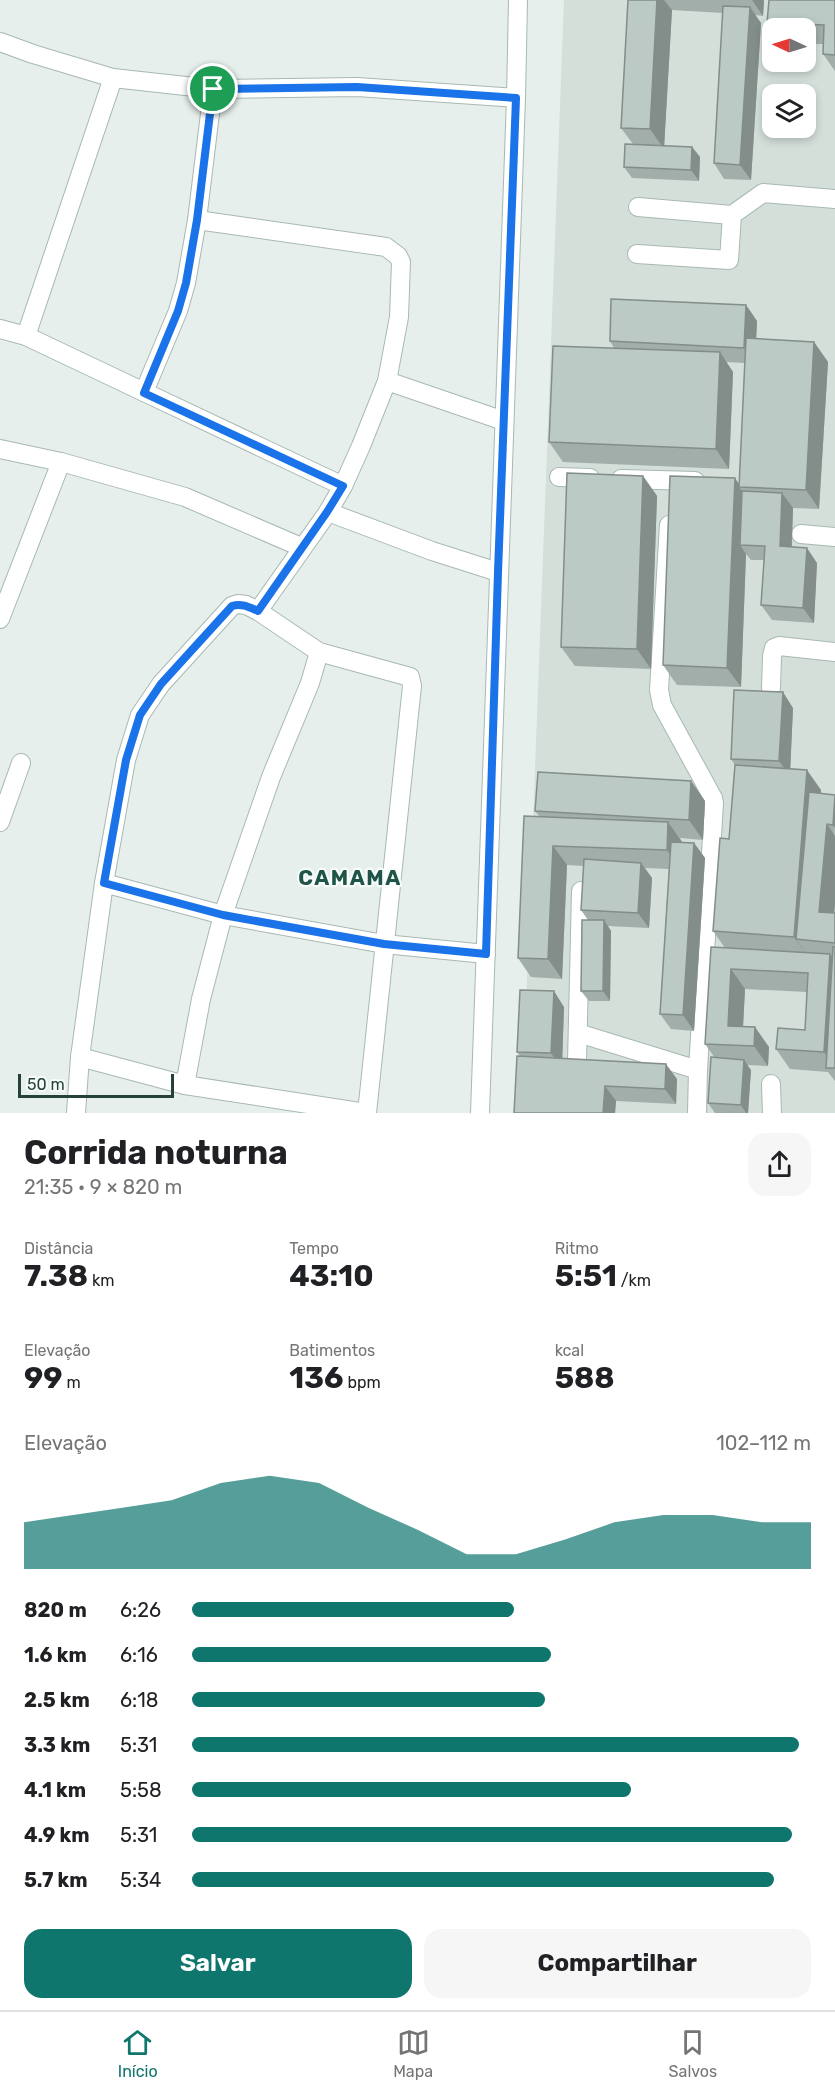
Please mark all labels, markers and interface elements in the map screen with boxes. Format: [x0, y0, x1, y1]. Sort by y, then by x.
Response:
north arrow [762, 18, 816, 72]
map controls [762, 18, 816, 138]
pin [187, 63, 238, 114]
icon: arrive [196, 72, 229, 105]
button: layers [762, 84, 816, 138]
district label: CAMAMA [298, 865, 402, 890]
scale bar [18, 1071, 174, 1098]
text: 50 m [27, 1075, 65, 1094]
text: Corrida noturna [24, 1133, 288, 1172]
button: share [748, 1133, 811, 1196]
text: 21:35 · 9 × 820 m [24, 1175, 182, 1199]
text: Distância [24, 1239, 93, 1258]
text: Tempo [289, 1239, 339, 1258]
text: Ritmo [555, 1239, 599, 1258]
text: 7.38 [24, 1258, 88, 1294]
text: 43:10 [289, 1258, 374, 1294]
text: 5:51 [555, 1258, 617, 1294]
text: km [88, 1271, 114, 1290]
text: /km [617, 1271, 651, 1290]
text: Elevação [24, 1341, 90, 1360]
text: Batimentos [289, 1341, 375, 1360]
text: kcal [555, 1341, 584, 1360]
text: 99 [24, 1360, 62, 1396]
text: 136 [289, 1360, 344, 1396]
text: 588 [555, 1360, 615, 1396]
text: m [62, 1373, 81, 1392]
text: bpm [344, 1373, 381, 1392]
text: Elevação [24, 1431, 107, 1455]
text: 102–112 m [716, 1431, 811, 1455]
text: 820 m [24, 1598, 87, 1622]
text: 6:26 [120, 1598, 161, 1622]
text: 1.6 km [24, 1643, 87, 1667]
text: 6:16 [120, 1643, 158, 1667]
text: 2.5 km [24, 1688, 90, 1712]
text: 6:18 [120, 1688, 158, 1712]
text: 3.3 km [24, 1733, 90, 1757]
text: 5:31 [120, 1733, 157, 1757]
text: 4.1 km [24, 1778, 86, 1802]
text: 5:58 [120, 1778, 162, 1802]
text: 4.9 km [24, 1823, 90, 1847]
text: 5:31 [120, 1823, 157, 1847]
text: 5.7 km [24, 1868, 88, 1892]
text: 5:34 [120, 1868, 161, 1892]
button: Salvar [24, 1929, 412, 1998]
button: Compartilhar [424, 1929, 811, 1998]
tab: Início [118, 2026, 158, 2081]
tab: Mapa [393, 2026, 433, 2081]
tab: Salvos [669, 2026, 717, 2081]

